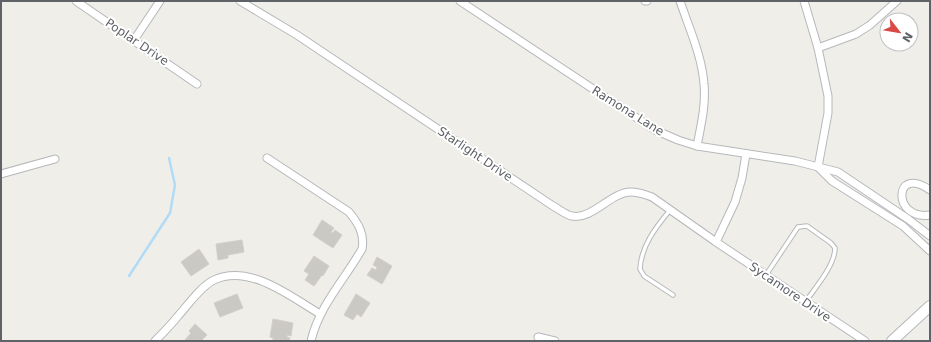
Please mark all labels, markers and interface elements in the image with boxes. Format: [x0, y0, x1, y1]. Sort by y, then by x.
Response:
north arrow [879, 12, 919, 52]
street label: Poplar Drive [103, 16, 171, 68]
text: N [899, 30, 915, 44]
street label: Ramona Lane [589, 83, 667, 139]
street label: Starlight Drive [435, 124, 515, 184]
street label: Sycamore Drive [746, 259, 834, 325]

